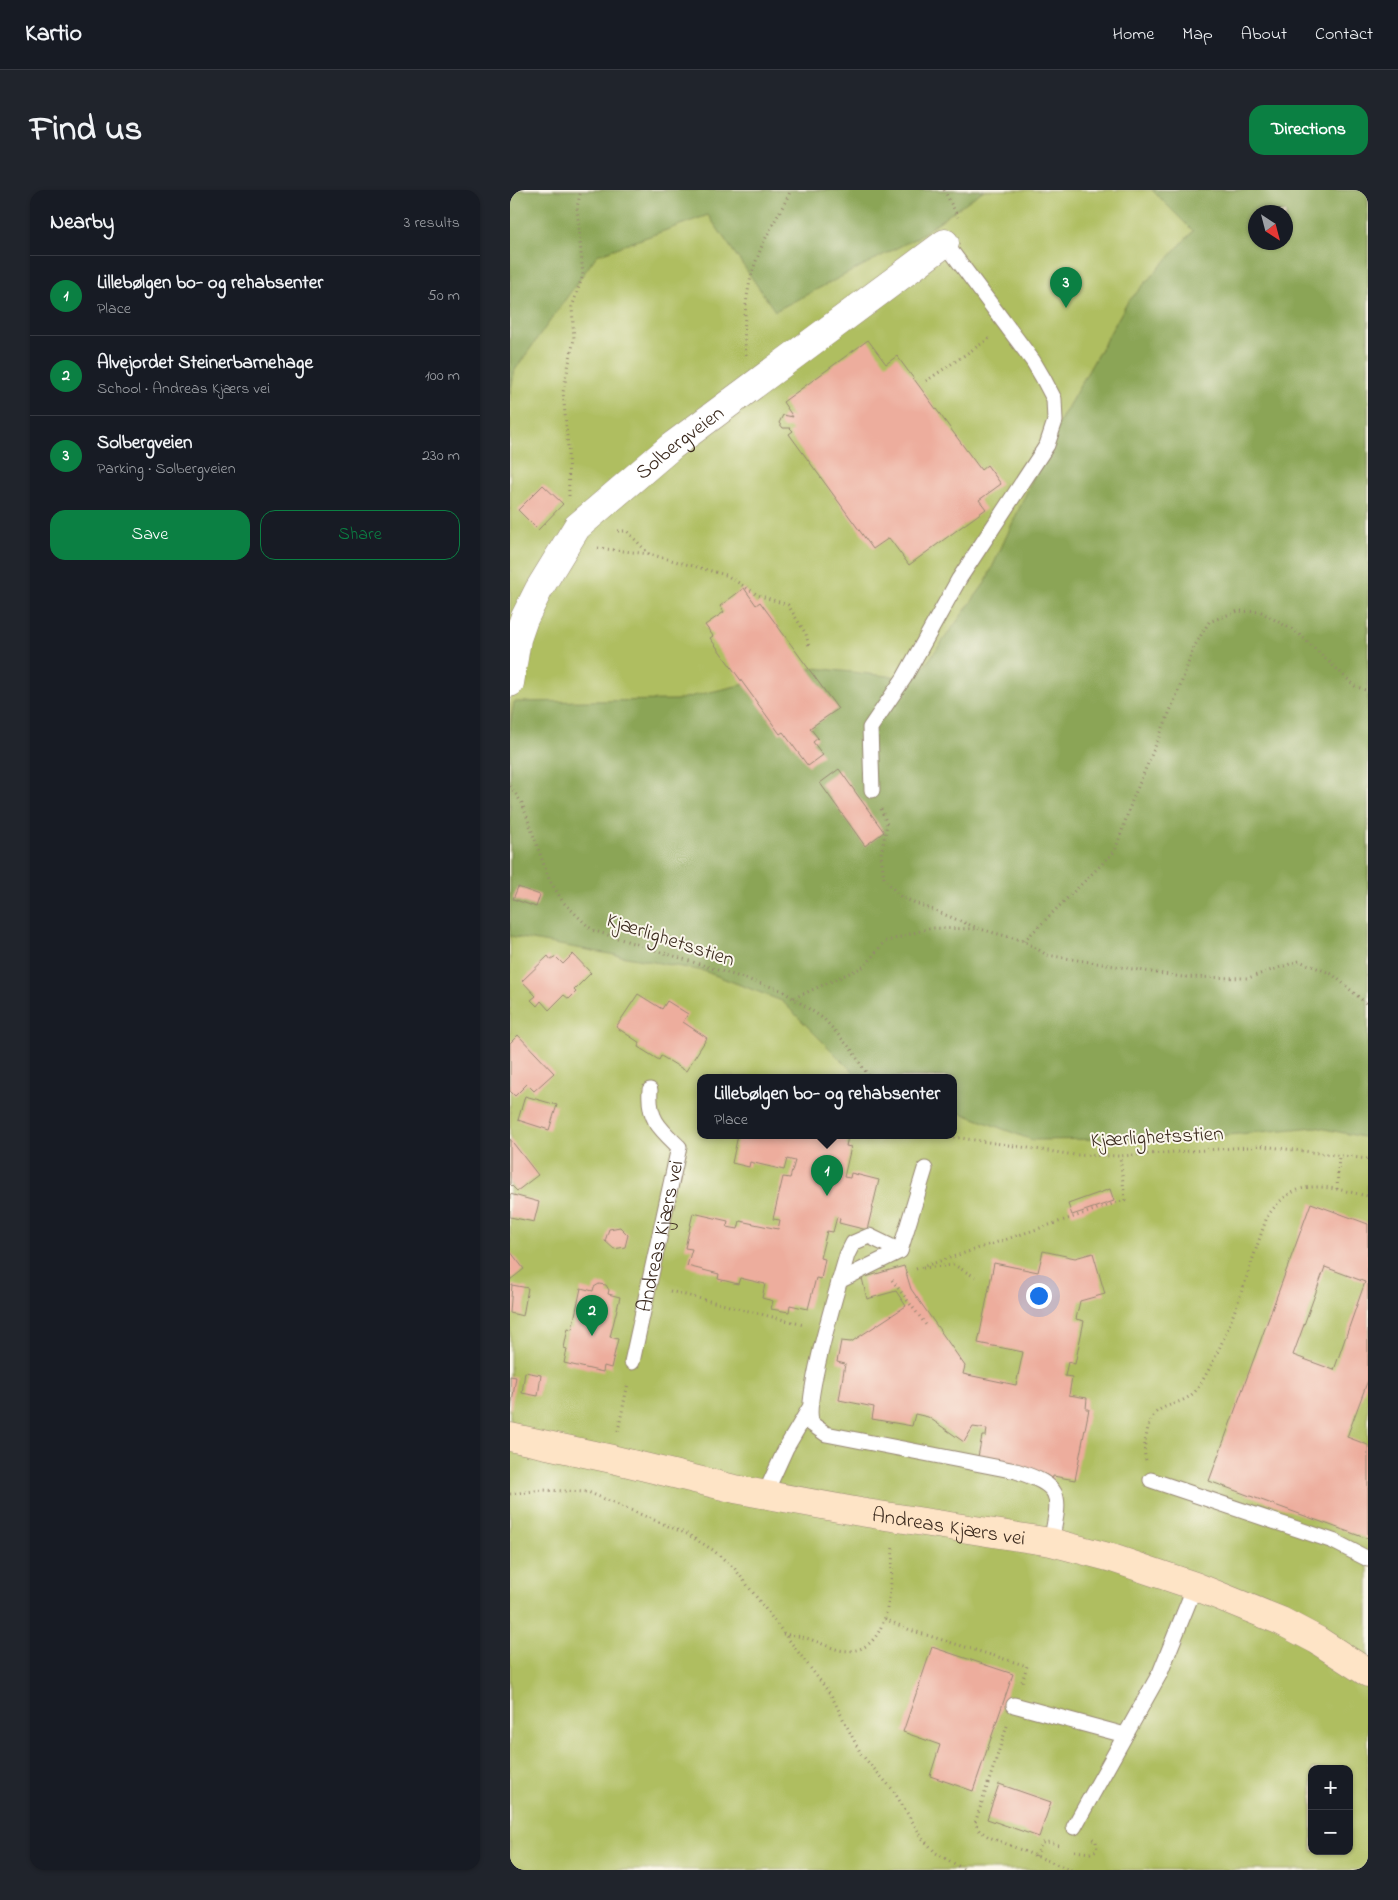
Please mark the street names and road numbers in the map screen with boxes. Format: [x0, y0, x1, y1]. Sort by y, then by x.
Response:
street label: Solbergveien [630, 399, 731, 488]
street label: Kjærlighetsstien [602, 906, 738, 978]
street label: Kjærlighetsstien [1090, 1120, 1224, 1158]
street label: Andreas Kjærs vei [630, 1158, 693, 1315]
street label: Andreas Kjærs vei [870, 1501, 1027, 1555]

